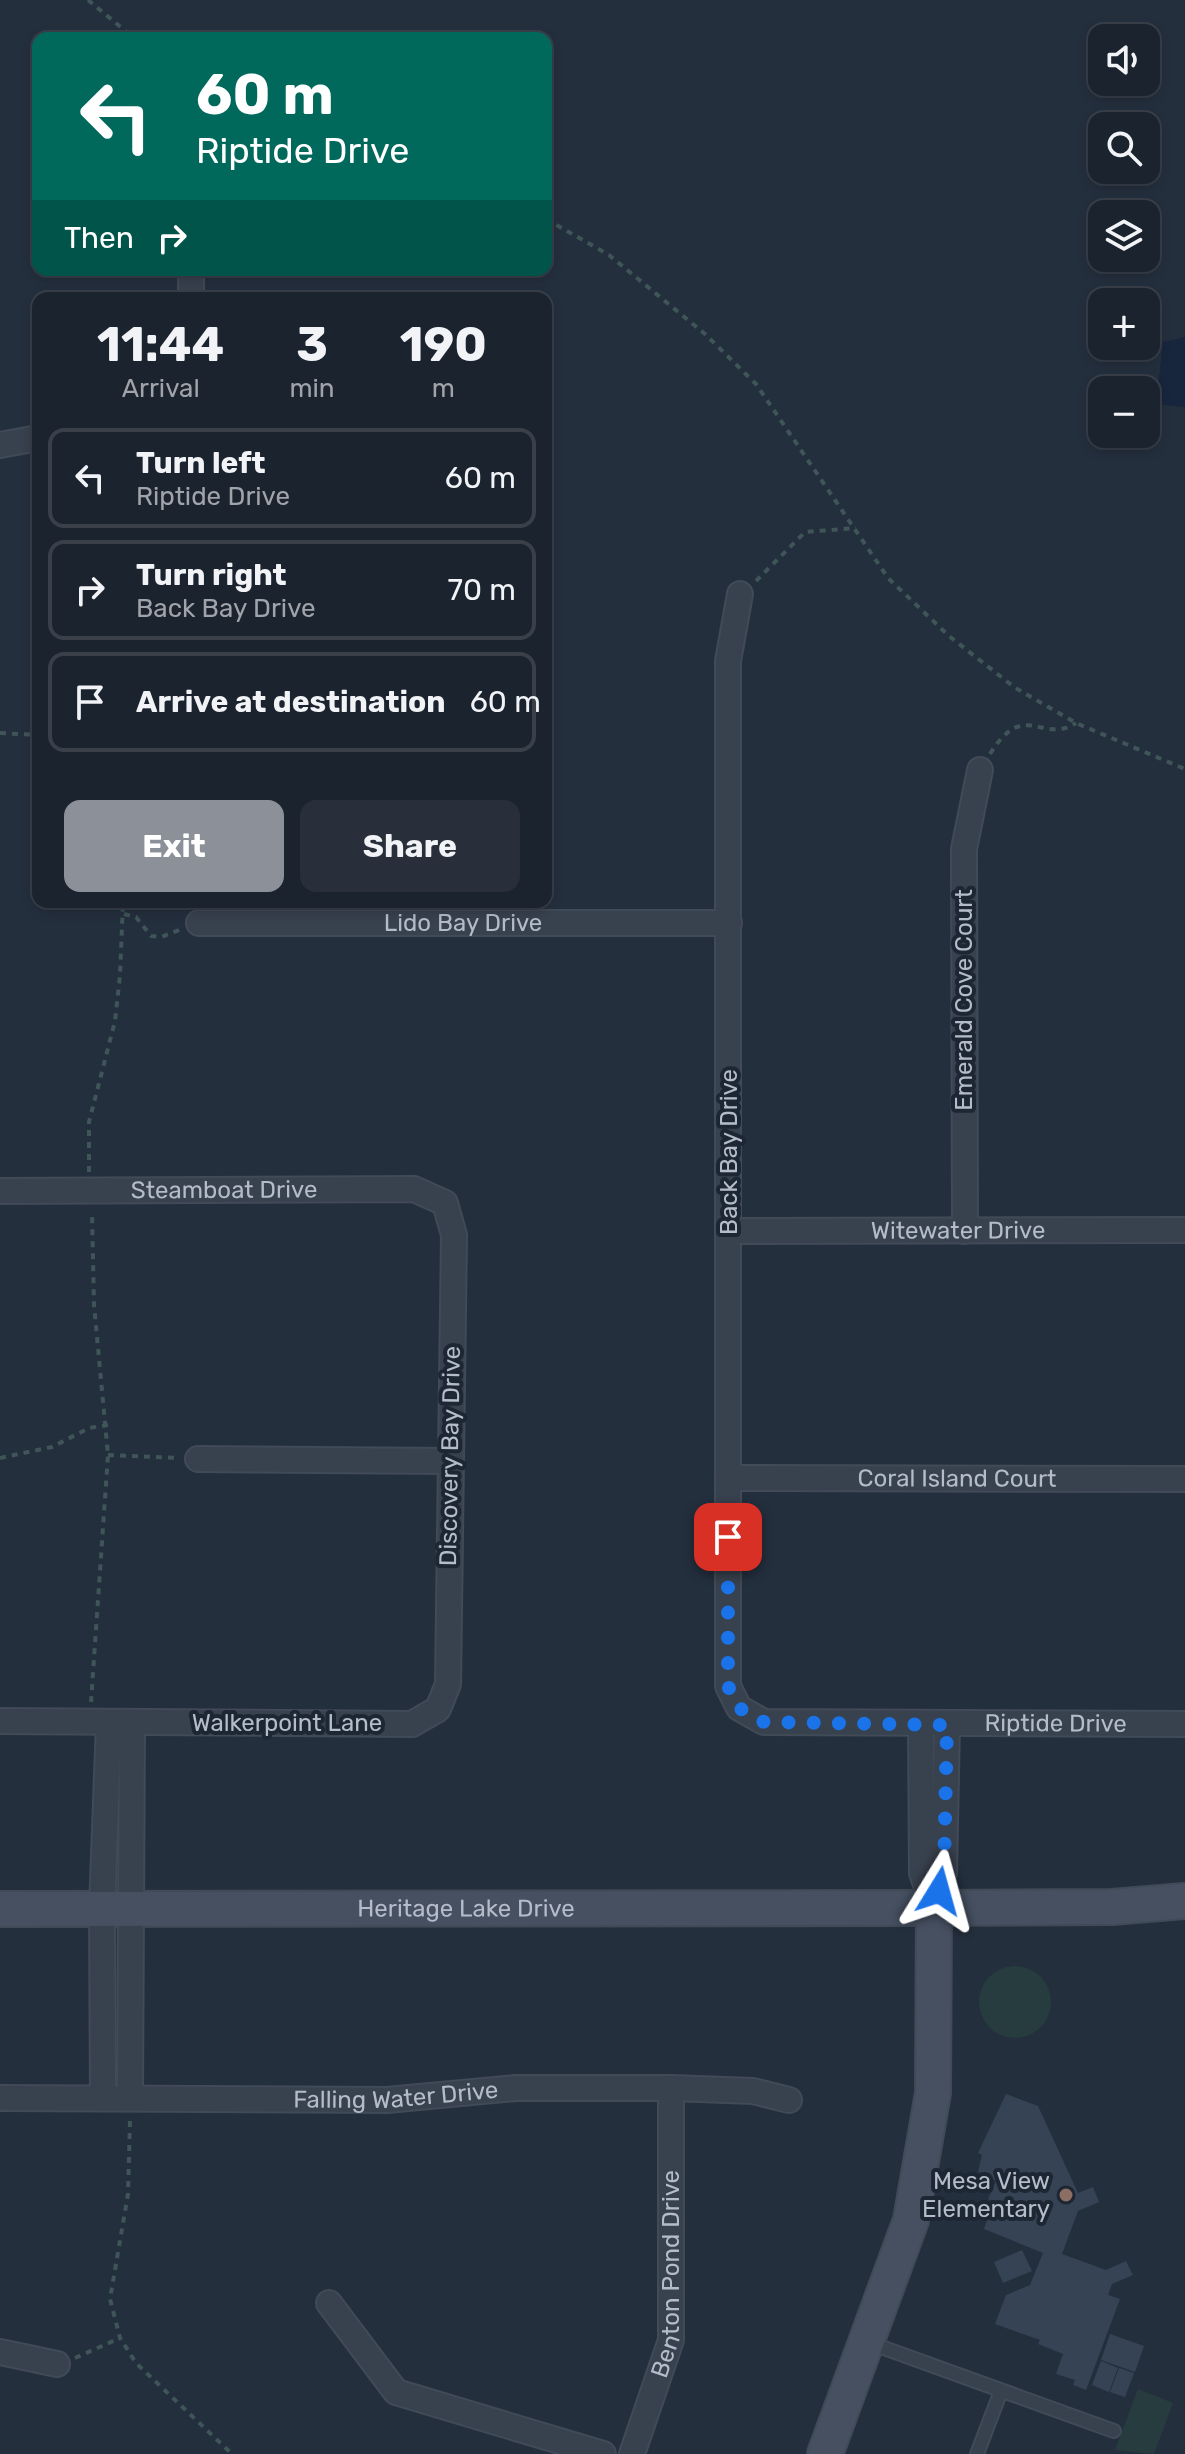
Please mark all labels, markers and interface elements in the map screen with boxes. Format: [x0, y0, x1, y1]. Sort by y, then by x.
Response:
map controls [1088, 24, 1160, 448]
button: sound [1088, 24, 1160, 96]
text: 60 m [196, 62, 334, 128]
icon: left [64, 64, 168, 168]
button: search [1088, 112, 1160, 184]
text: Riptide Drive [196, 129, 409, 172]
button: layers [1088, 200, 1160, 272]
icon: right [150, 216, 194, 260]
text: Then [64, 220, 134, 256]
button: + [1088, 288, 1160, 360]
text: 11:44 [97, 316, 224, 373]
text: 3 [296, 316, 328, 373]
text: 190 [400, 316, 487, 373]
text: Arrival [122, 373, 200, 404]
text: min [289, 373, 335, 404]
text: m [432, 373, 455, 404]
button: − [1088, 376, 1160, 448]
text: Turn left [136, 445, 266, 481]
icon: left [68, 456, 112, 500]
text: 60 m [445, 460, 516, 496]
text: Riptide Drive [136, 481, 290, 512]
text: Turn right [136, 557, 287, 593]
icon: right [68, 568, 112, 612]
text: 70 m [448, 572, 516, 608]
text: Back Bay Drive [136, 593, 316, 624]
icon: arrive [68, 680, 112, 724]
text: Arrive at destination [136, 684, 446, 720]
text: 60 m [470, 684, 541, 720]
button: Exit [64, 800, 284, 892]
button: Share [300, 800, 520, 892]
street label: Emerald Cove Court [950, 889, 978, 1111]
street label: Lido Bay Drive [384, 909, 542, 937]
street label: Back Bay Drive [715, 1069, 743, 1235]
street label: Steamboat Drive [131, 1175, 317, 1204]
street label: Witewater Drive [871, 1216, 1045, 1245]
street label: Discovery Bay Drive [434, 1346, 466, 1566]
street label: Coral Island Court [857, 1464, 1057, 1493]
pin [694, 1503, 762, 1571]
icon: arrive [706, 1515, 750, 1559]
street label: Walkerpoint Lane [192, 1709, 382, 1737]
street label: Riptide Drive [984, 1709, 1127, 1738]
position arrow [897, 1849, 981, 1933]
street label: Heritage Lake Drive [357, 1894, 575, 1923]
street label: Falling Water Drive [293, 2076, 500, 2114]
place label: Mesa View Elementary [922, 2167, 1050, 2223]
street label: Benton Pond Drive [645, 2170, 686, 2381]
marker: Mesa View Elementary [1057, 2186, 1075, 2204]

